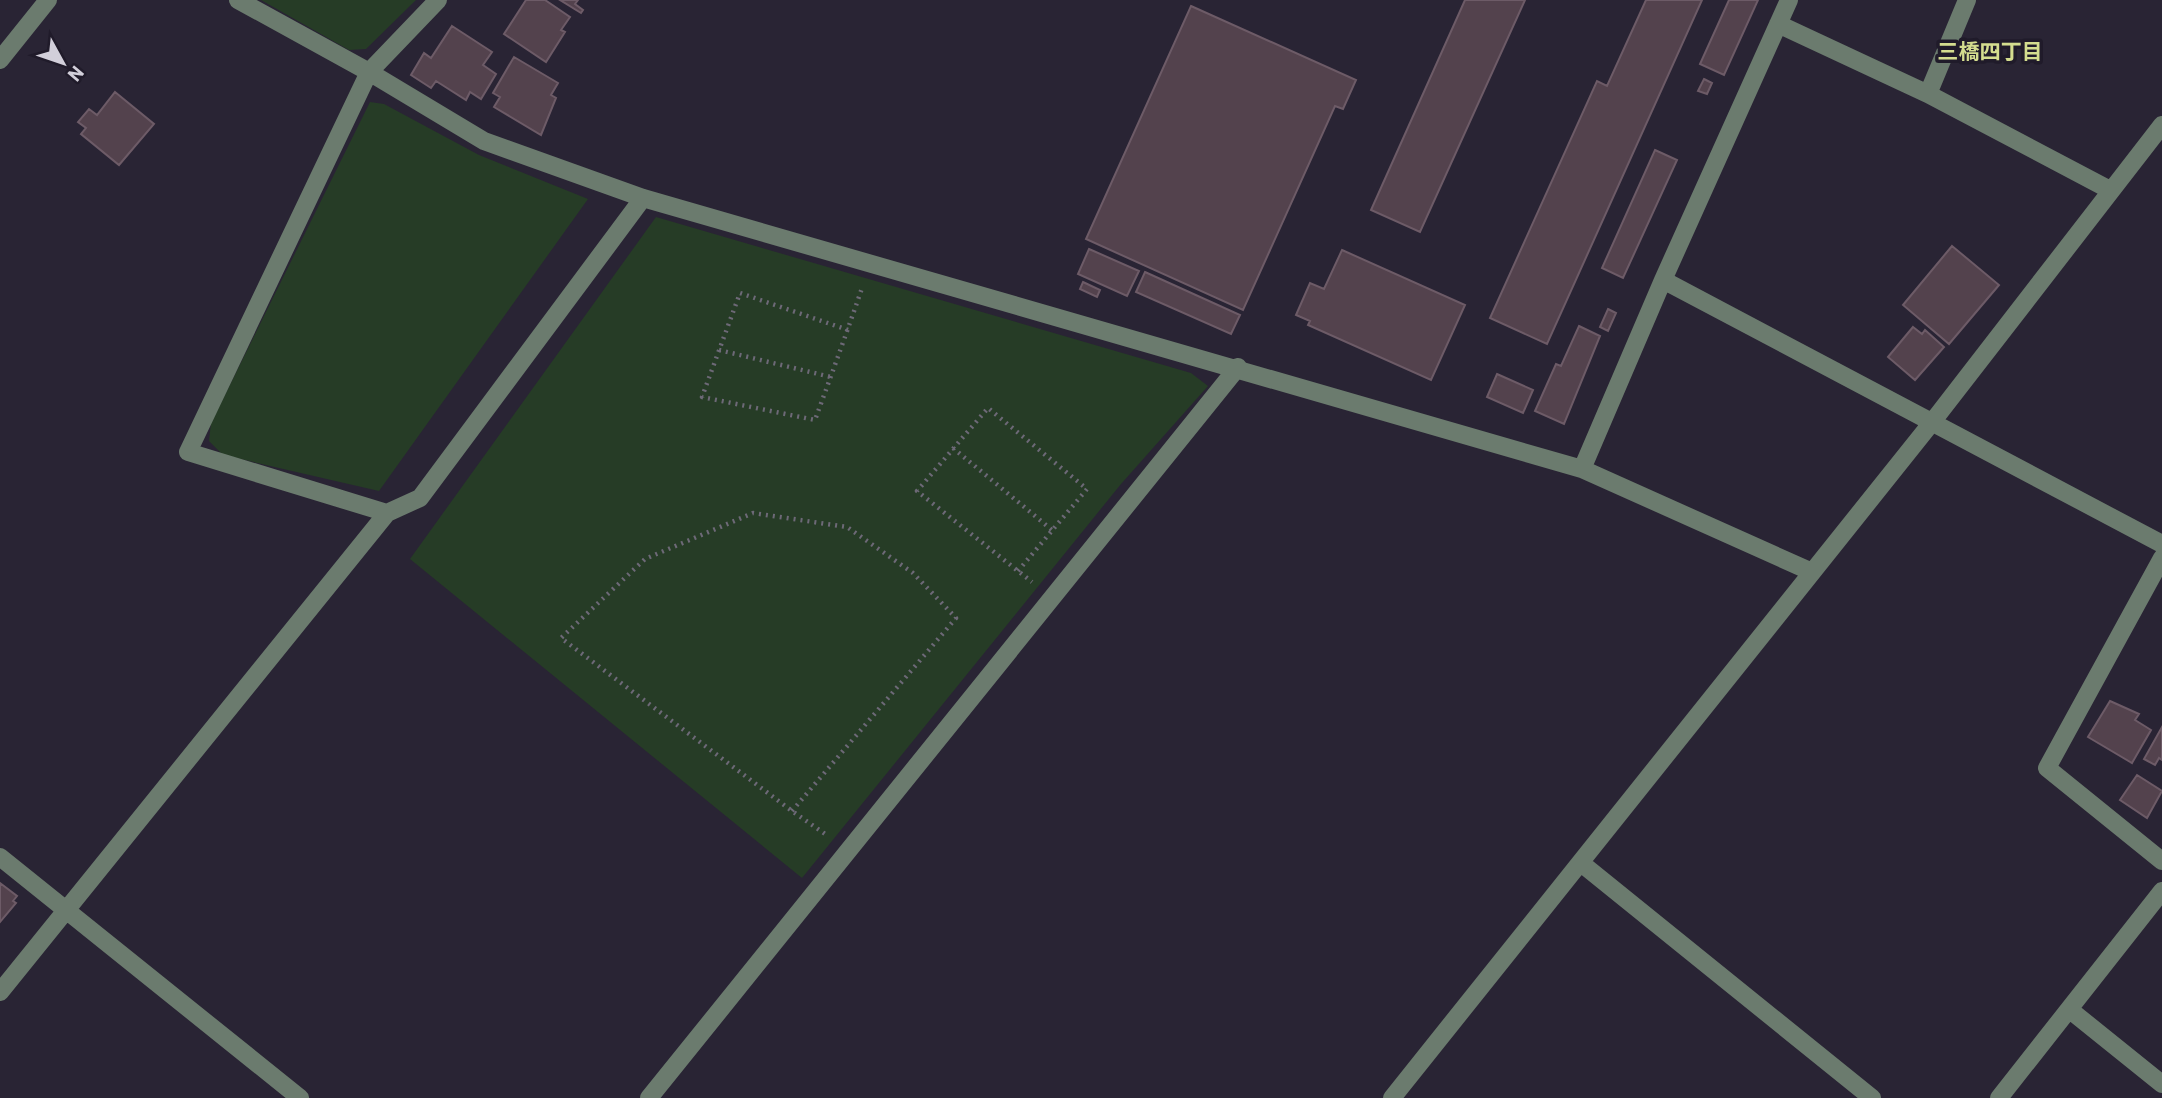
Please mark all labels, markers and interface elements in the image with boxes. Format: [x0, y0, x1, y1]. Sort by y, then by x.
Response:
north arrow [28, 28, 98, 98]
district label: 三橋四丁目 [1938, 38, 2043, 63]
text: N [64, 62, 89, 86]

